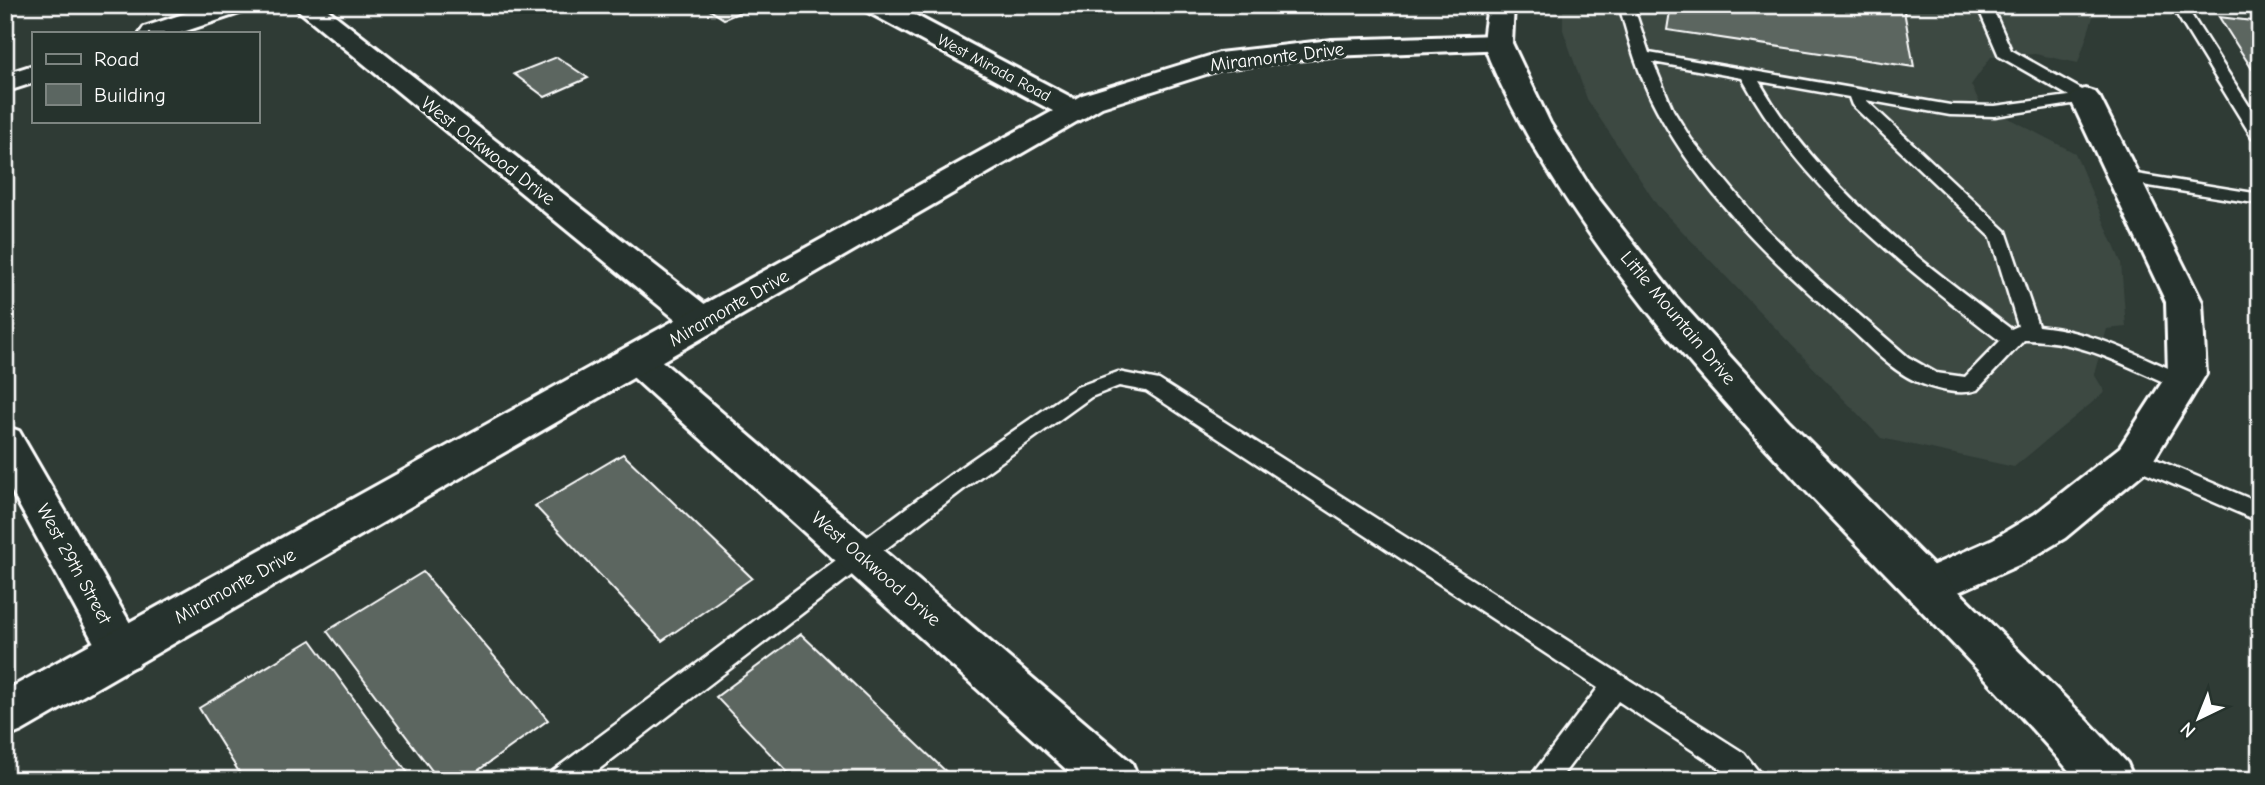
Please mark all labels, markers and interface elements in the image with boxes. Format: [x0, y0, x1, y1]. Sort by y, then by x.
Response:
street label: West Mirada Road [934, 31, 1054, 105]
legend [32, 32, 259, 122]
street label: Miramonte Drive [1209, 38, 1345, 76]
text: Road [94, 47, 139, 71]
text: Building [94, 83, 166, 107]
street label: West Oakwood Drive [417, 92, 559, 210]
street label: Little Mountain Drive [1616, 247, 1740, 389]
street label: Miramonte Drive [665, 265, 793, 351]
street label: West 29th Street [32, 500, 116, 628]
street label: West Oakwood Drive [807, 507, 945, 631]
street label: Miramonte Drive [171, 544, 299, 628]
north arrow [2164, 684, 2234, 754]
text: N [2176, 717, 2200, 742]

